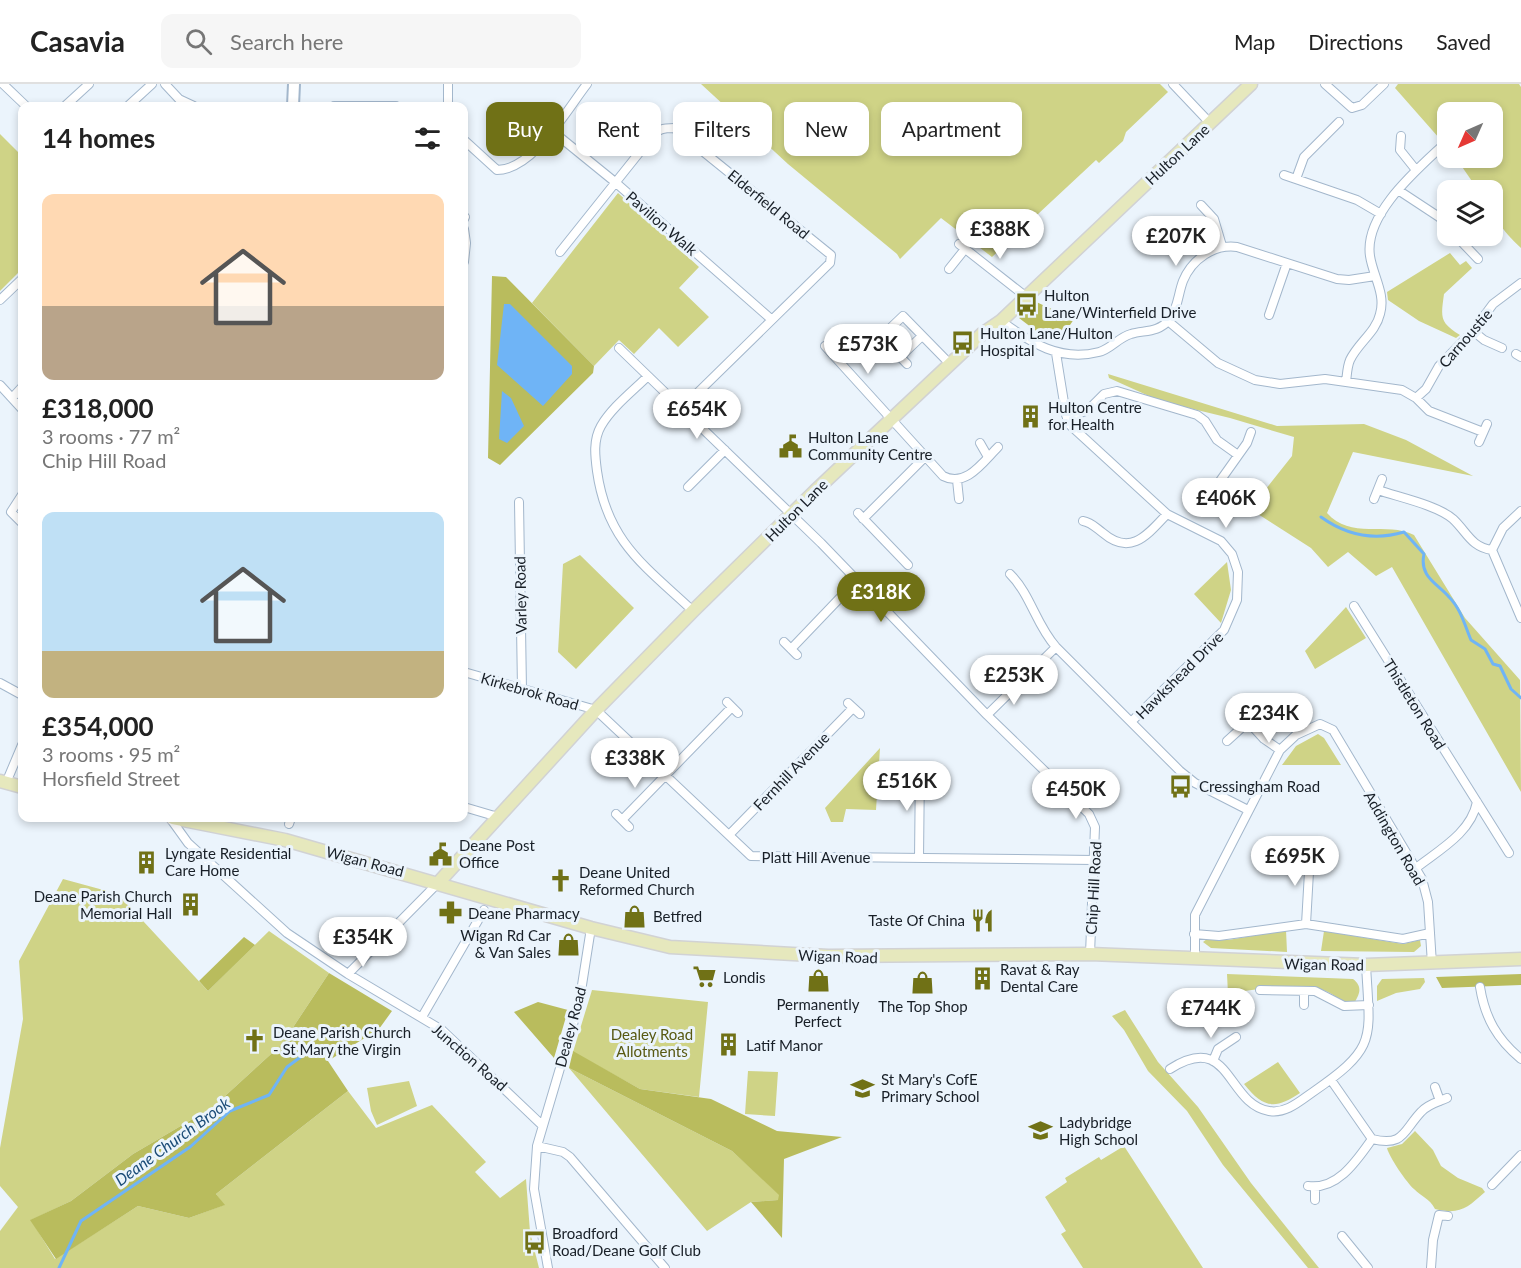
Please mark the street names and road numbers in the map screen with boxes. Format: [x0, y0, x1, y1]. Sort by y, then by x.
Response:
street label: Hulton Lane [1141, 120, 1213, 188]
street label: Elderfield Road [725, 166, 813, 242]
street label: Pavilion Walk [623, 187, 702, 259]
street label: Carnoustie [1435, 305, 1495, 371]
street label: Hulton Lane [761, 475, 831, 545]
street label: Varley Road [510, 556, 530, 634]
street label: Hawkshead Drive [1132, 627, 1227, 722]
street label: Thistleton Road [1380, 655, 1450, 753]
street label: Kirkebrok Road [479, 668, 581, 714]
street label: Fernhill Avenue [749, 728, 833, 814]
street label: Addington Road [1361, 788, 1429, 888]
street label: Chip Hill Road [1082, 841, 1104, 935]
street label: Wigan Road [324, 842, 406, 880]
street label: Platt Hill Avenue [762, 848, 871, 866]
street label: Wigan Road [798, 946, 878, 966]
street label: Wigan Road [1284, 954, 1364, 974]
street label: Dealey Road [551, 985, 589, 1069]
street label: Junction Road [429, 1020, 511, 1094]

